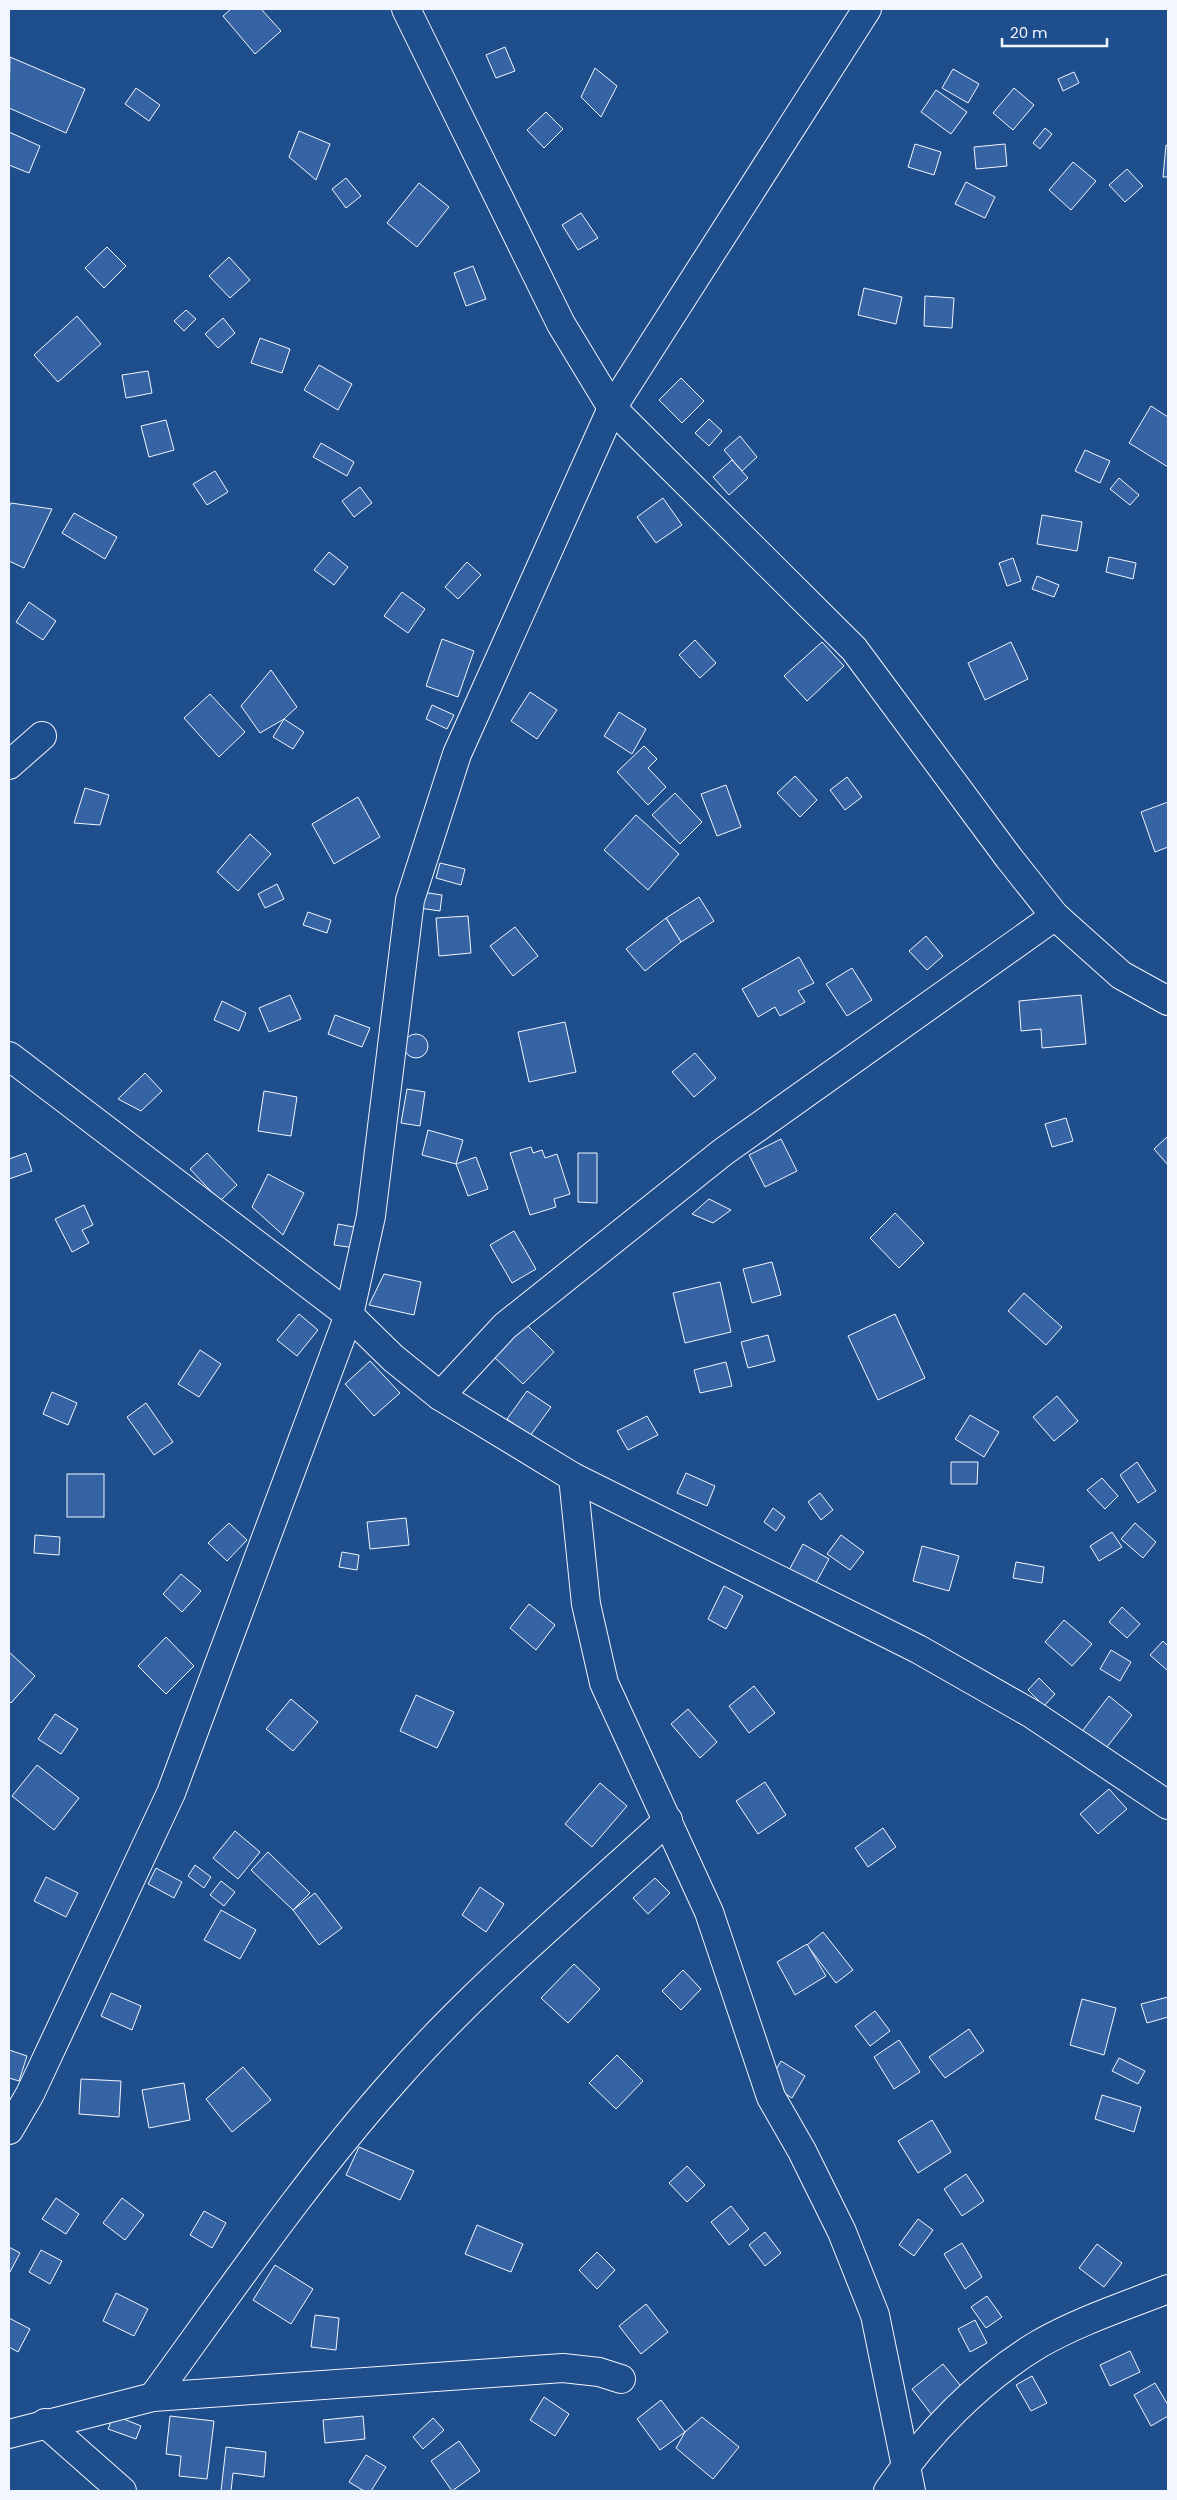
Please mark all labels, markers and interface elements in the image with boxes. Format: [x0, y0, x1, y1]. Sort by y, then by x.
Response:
scale bar [1002, 15, 1107, 47]
text: 20 m [1010, 22, 1048, 43]

